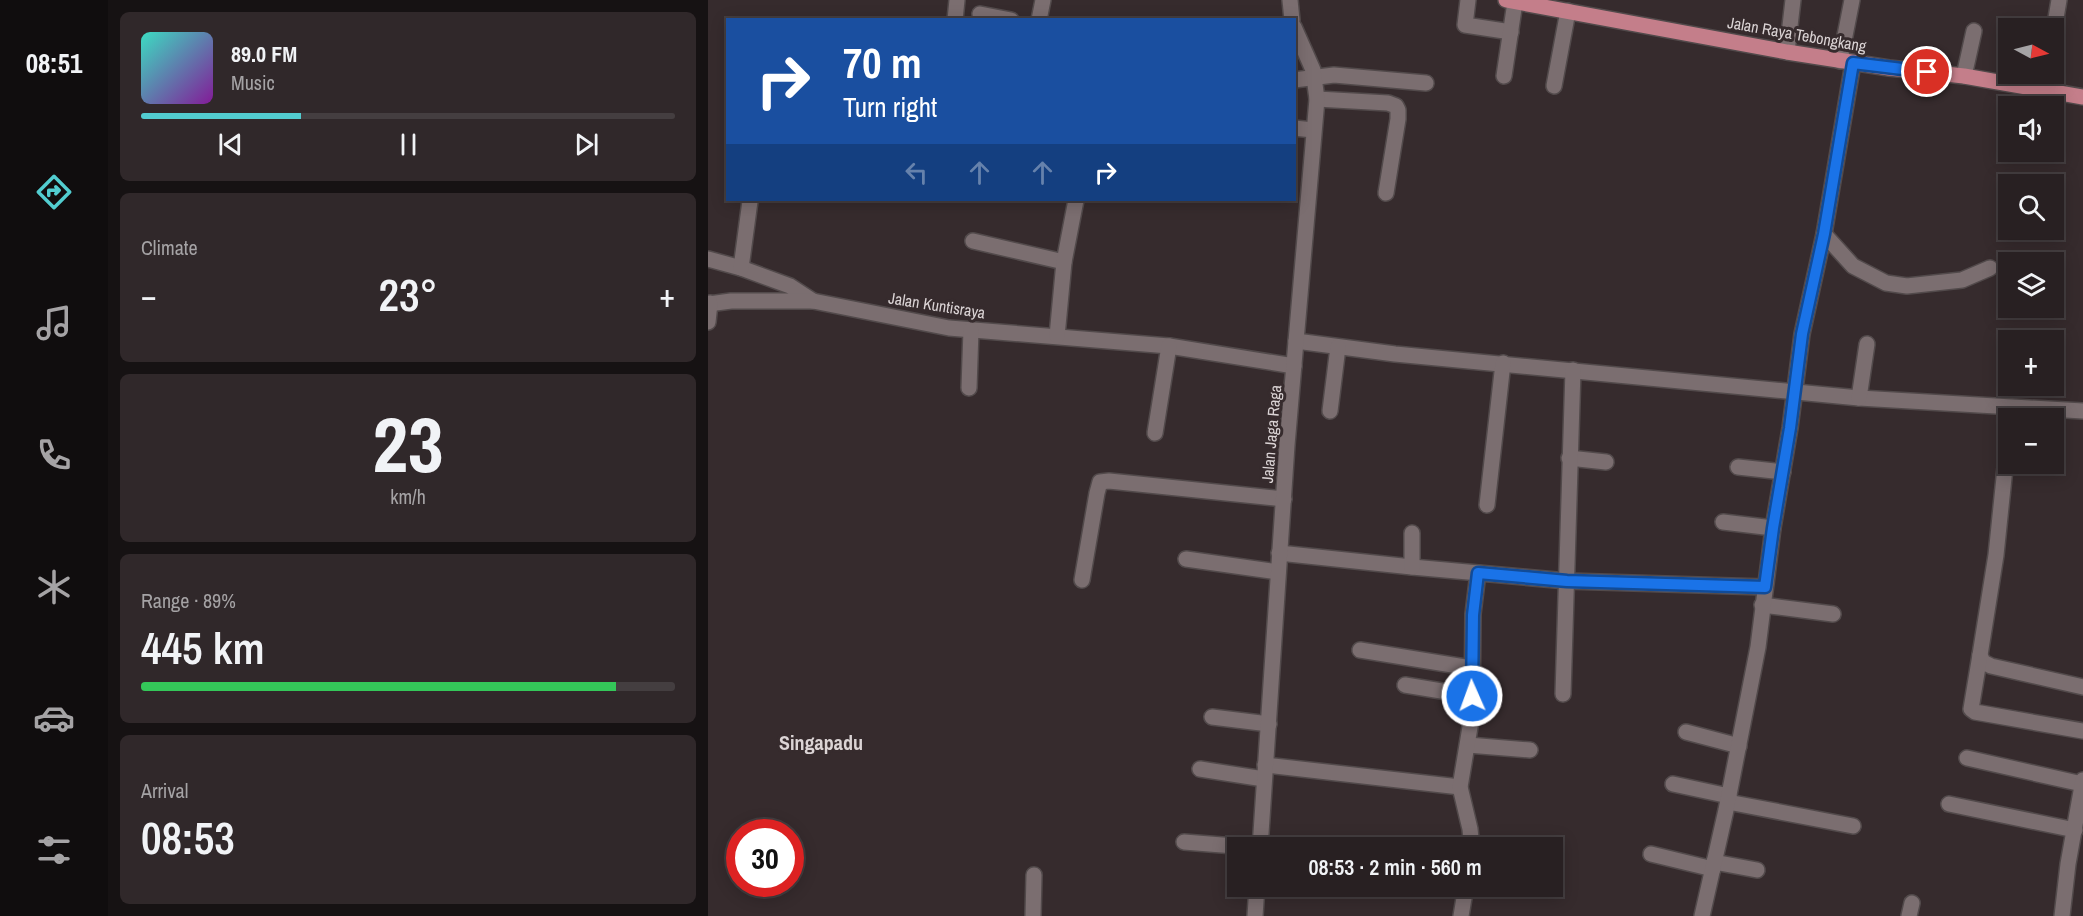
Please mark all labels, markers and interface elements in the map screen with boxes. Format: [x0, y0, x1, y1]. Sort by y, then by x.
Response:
street label: Jalan Raya Tebongkang [1726, 11, 1869, 57]
north arrow [1998, 18, 2064, 84]
map controls [1998, 18, 2064, 474]
text: 70 m [843, 35, 922, 91]
text: 89.0 FM [231, 39, 297, 69]
icon: right [744, 42, 822, 120]
text: 08:51 [26, 45, 82, 81]
pin [1901, 46, 1952, 97]
icon: arrive [1910, 55, 1943, 88]
text: Music [231, 69, 275, 96]
text: Turn right [843, 89, 937, 125]
button: sound [1998, 96, 2064, 162]
icon: previous [214, 128, 247, 161]
icon: pause [392, 128, 425, 161]
icon: next [570, 128, 603, 161]
icon: left [900, 156, 933, 189]
icon: ahead [963, 156, 996, 189]
icon: ahead [1026, 156, 1059, 189]
icon: right [1089, 156, 1122, 189]
icon: directions [33, 171, 75, 213]
button: search [1998, 174, 2064, 240]
text: Climate [141, 234, 198, 261]
button: layers [1998, 252, 2064, 318]
text: 23° [378, 264, 438, 325]
text: − [141, 273, 157, 317]
text: + [659, 273, 675, 317]
street label: Jalan Kuntisraya [887, 286, 988, 324]
icon: music [33, 302, 75, 344]
button: + [1998, 330, 2064, 396]
street label: Jalan Jaga Raga [1256, 383, 1286, 484]
text: 23 [372, 391, 444, 496]
button: − [1998, 408, 2064, 474]
icon: phone [33, 434, 75, 476]
text: km/h [390, 483, 426, 510]
icon: climate [33, 566, 75, 608]
text: Range · 89% [141, 587, 236, 614]
text: 445 km [141, 617, 265, 678]
position arrow [1440, 664, 1504, 728]
icon: car [33, 697, 75, 739]
district label: Singapadu [779, 729, 863, 756]
text: Arrival [141, 777, 188, 804]
text: 08:53 [141, 807, 235, 868]
speed limit sign: 30 [726, 819, 804, 897]
icon: filters [33, 829, 75, 871]
text: 08:53 · 2 min · 560 m [1308, 852, 1482, 882]

